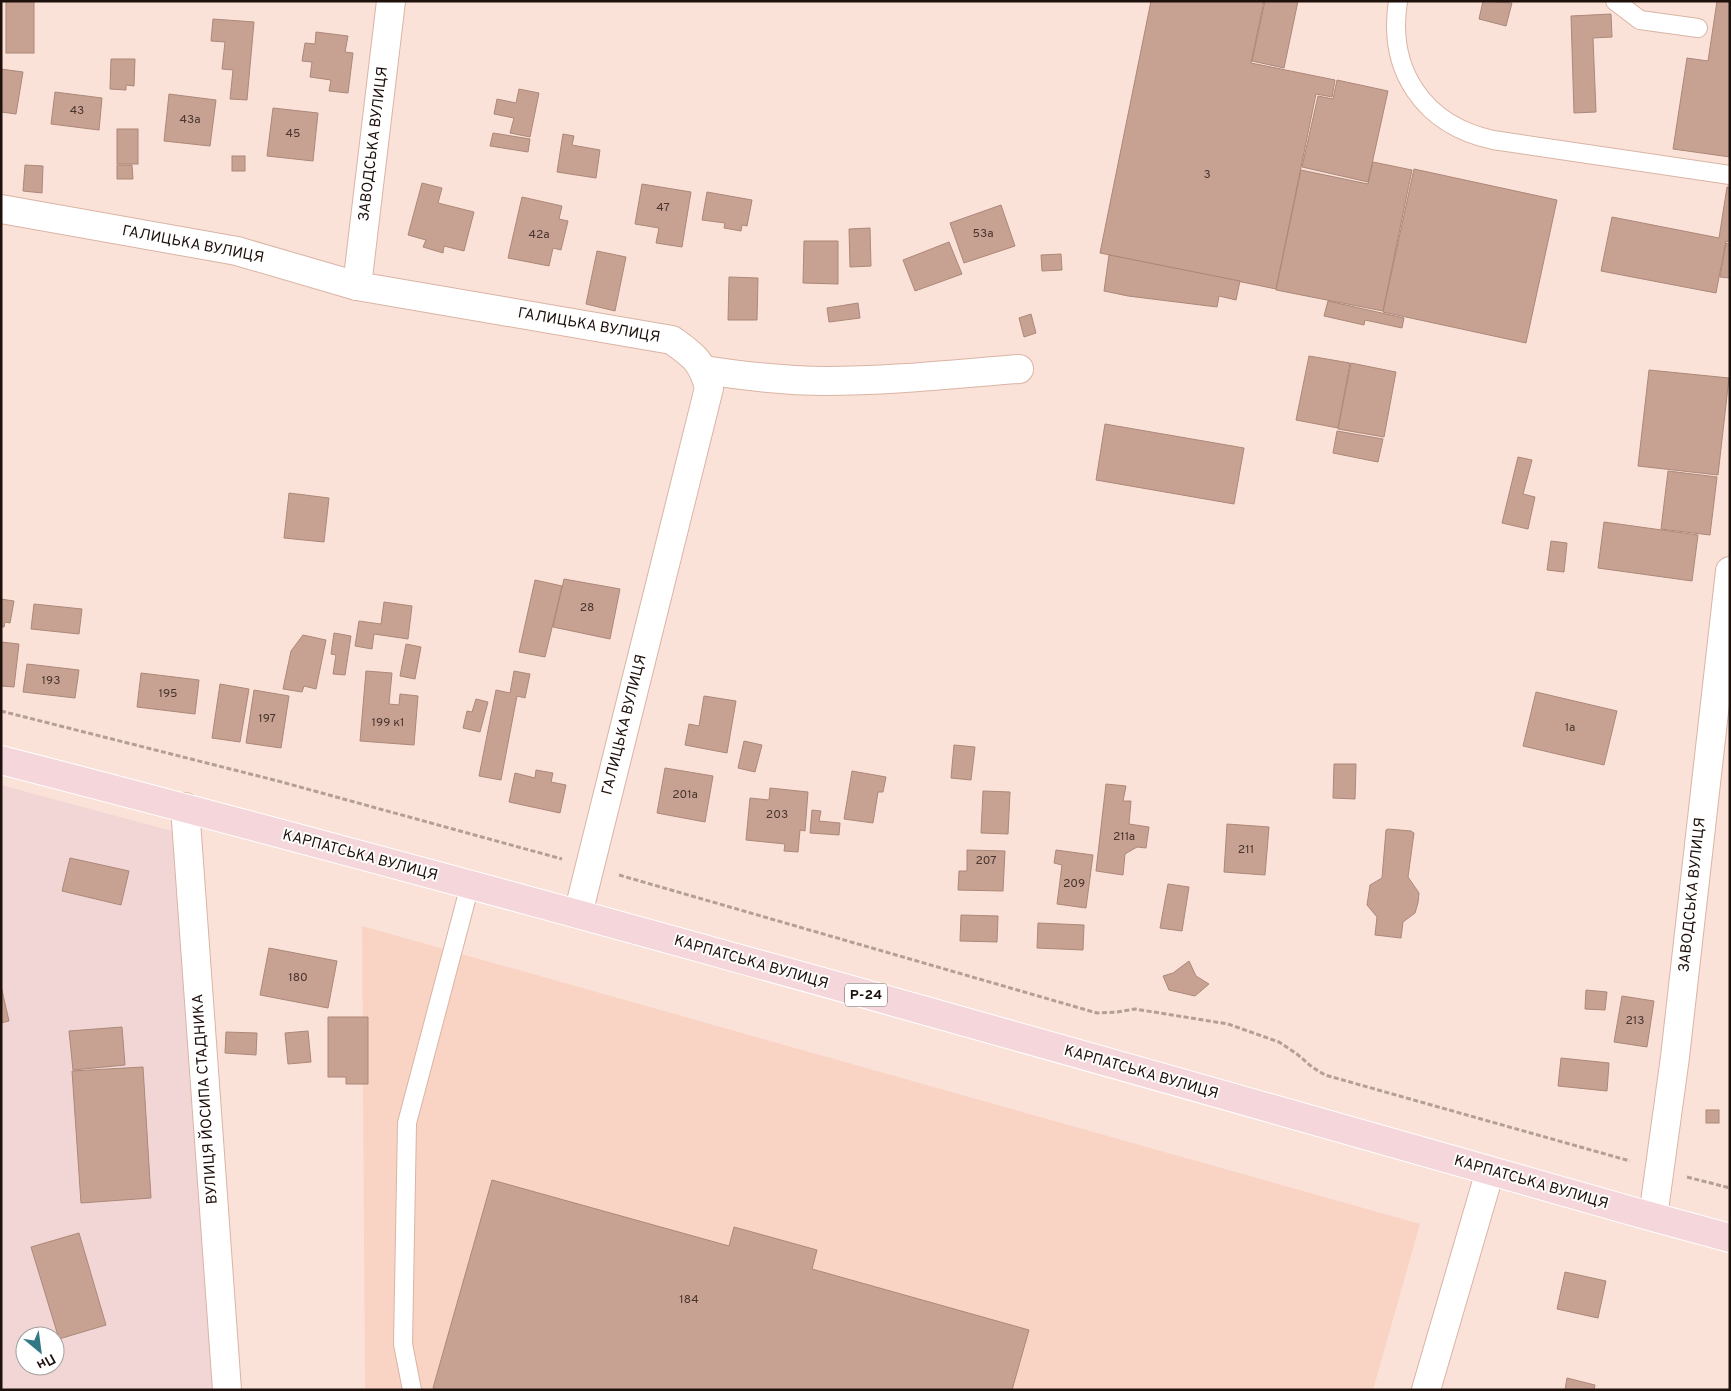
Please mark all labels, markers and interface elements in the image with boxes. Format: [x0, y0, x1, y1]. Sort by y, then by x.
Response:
street label: ЗАВОДСЬКА ВУЛИЦЯ [355, 66, 393, 222]
house number: 43 [70, 103, 84, 119]
house number: 43а [179, 112, 201, 128]
house number: 45 [286, 126, 300, 142]
house number: 3 [1203, 167, 1211, 183]
house number: 47 [656, 200, 670, 216]
street label: ГАЛИЦЬКА ВУЛИЦЯ [120, 222, 266, 268]
house number: 53а [972, 226, 994, 242]
house number: 42а [528, 227, 550, 243]
street label: ГАЛИЦЬКА ВУЛИЦЯ [516, 304, 662, 348]
house number: 28 [580, 600, 594, 616]
street label: ГАЛИЦЬКА ВУЛИЦЯ [598, 653, 652, 797]
house number: 193 [42, 673, 60, 689]
house number: 195 [158, 686, 178, 702]
house number: 197 [258, 711, 276, 727]
house number: 199 к1 [372, 715, 404, 731]
house number: 1а [1565, 720, 1575, 736]
house number: 201а [672, 787, 698, 803]
house number: 203 [766, 807, 788, 823]
street label: ЗАВОДСЬКА ВУЛИЦЯ [1675, 817, 1711, 973]
street label: КАРПАТСЬКА ВУЛИЦЯ [280, 826, 440, 886]
house number: 211а [1113, 829, 1135, 845]
house number: 211 [1238, 842, 1254, 858]
house number: 207 [976, 853, 996, 869]
house number: 209 [1063, 876, 1085, 892]
street label: КАРПАТСЬКА ВУЛИЦЯ [672, 932, 830, 994]
house number: 180 [288, 970, 308, 986]
road number: Р-24 [845, 984, 887, 1006]
street label: ВУЛИЦЯ ЙОСИПА СТАДНИКА [187, 993, 223, 1205]
house number: 213 [1625, 1013, 1645, 1029]
street label: КАРПАТСЬКА ВУЛИЦЯ [1062, 1042, 1220, 1104]
street label: КАРПАТСЬКА ВУЛИЦЯ [1452, 1152, 1610, 1214]
house number: 184 [679, 1292, 699, 1308]
north arrow [15, 1326, 65, 1376]
text: Пн [33, 1349, 58, 1373]

